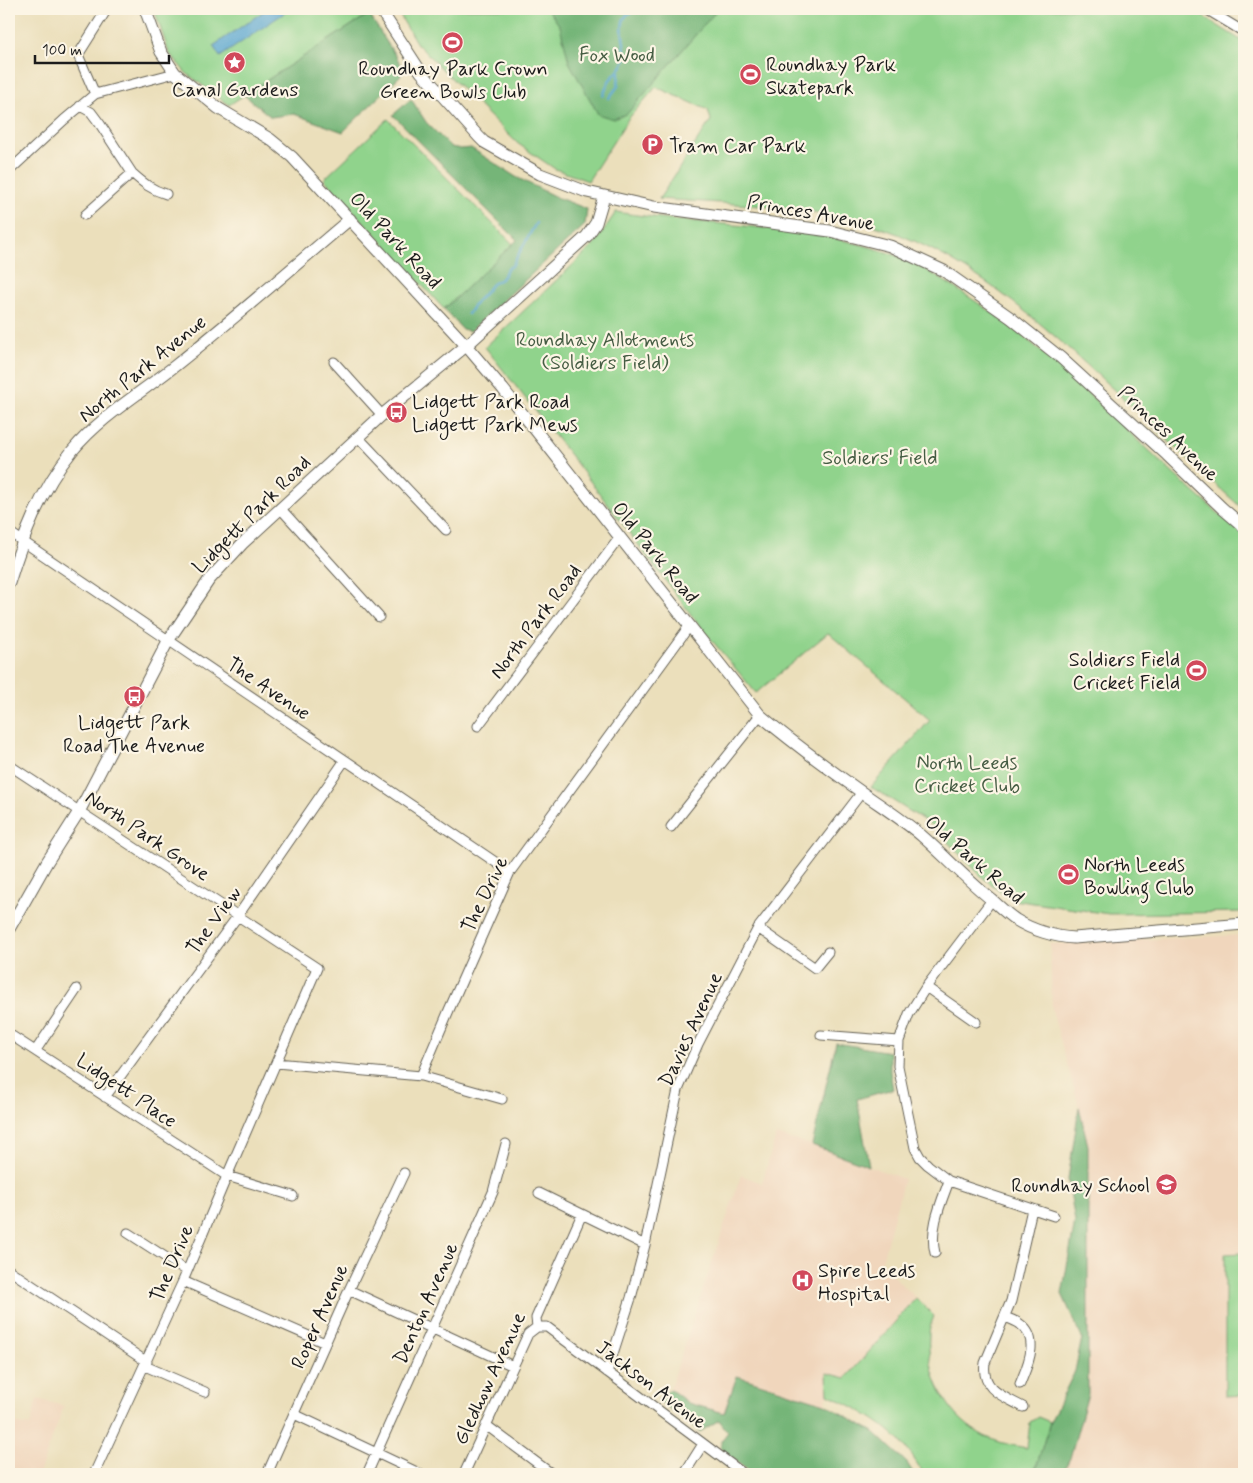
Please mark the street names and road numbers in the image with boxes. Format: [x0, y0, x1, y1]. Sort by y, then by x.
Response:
street label: Old Park Road [343, 187, 447, 296]
street label: Princes Avenue [745, 189, 877, 238]
street label: North Park Avenue [73, 309, 213, 429]
street label: Princes Avenue [1112, 380, 1224, 488]
street label: Lidgett Park Road [187, 450, 318, 581]
street label: Old Park Road [605, 496, 704, 610]
street label: North Park Road [484, 559, 588, 685]
street label: The Avenue [221, 651, 315, 727]
street label: North Park Grove [80, 785, 215, 888]
street label: Old Park Road [918, 809, 1030, 911]
street label: The Drive [455, 852, 515, 937]
street label: The View [180, 881, 248, 961]
street label: Davies Avenue [653, 968, 730, 1091]
street label: Lidgett Place [70, 1048, 182, 1136]
street label: The Drive [144, 1221, 201, 1307]
street label: Denton Avenue [387, 1238, 465, 1369]
street label: Roper Avenue [285, 1260, 355, 1373]
street label: Gledhow Avenue [448, 1308, 533, 1449]
street label: Jackson Avenue [590, 1335, 712, 1436]

